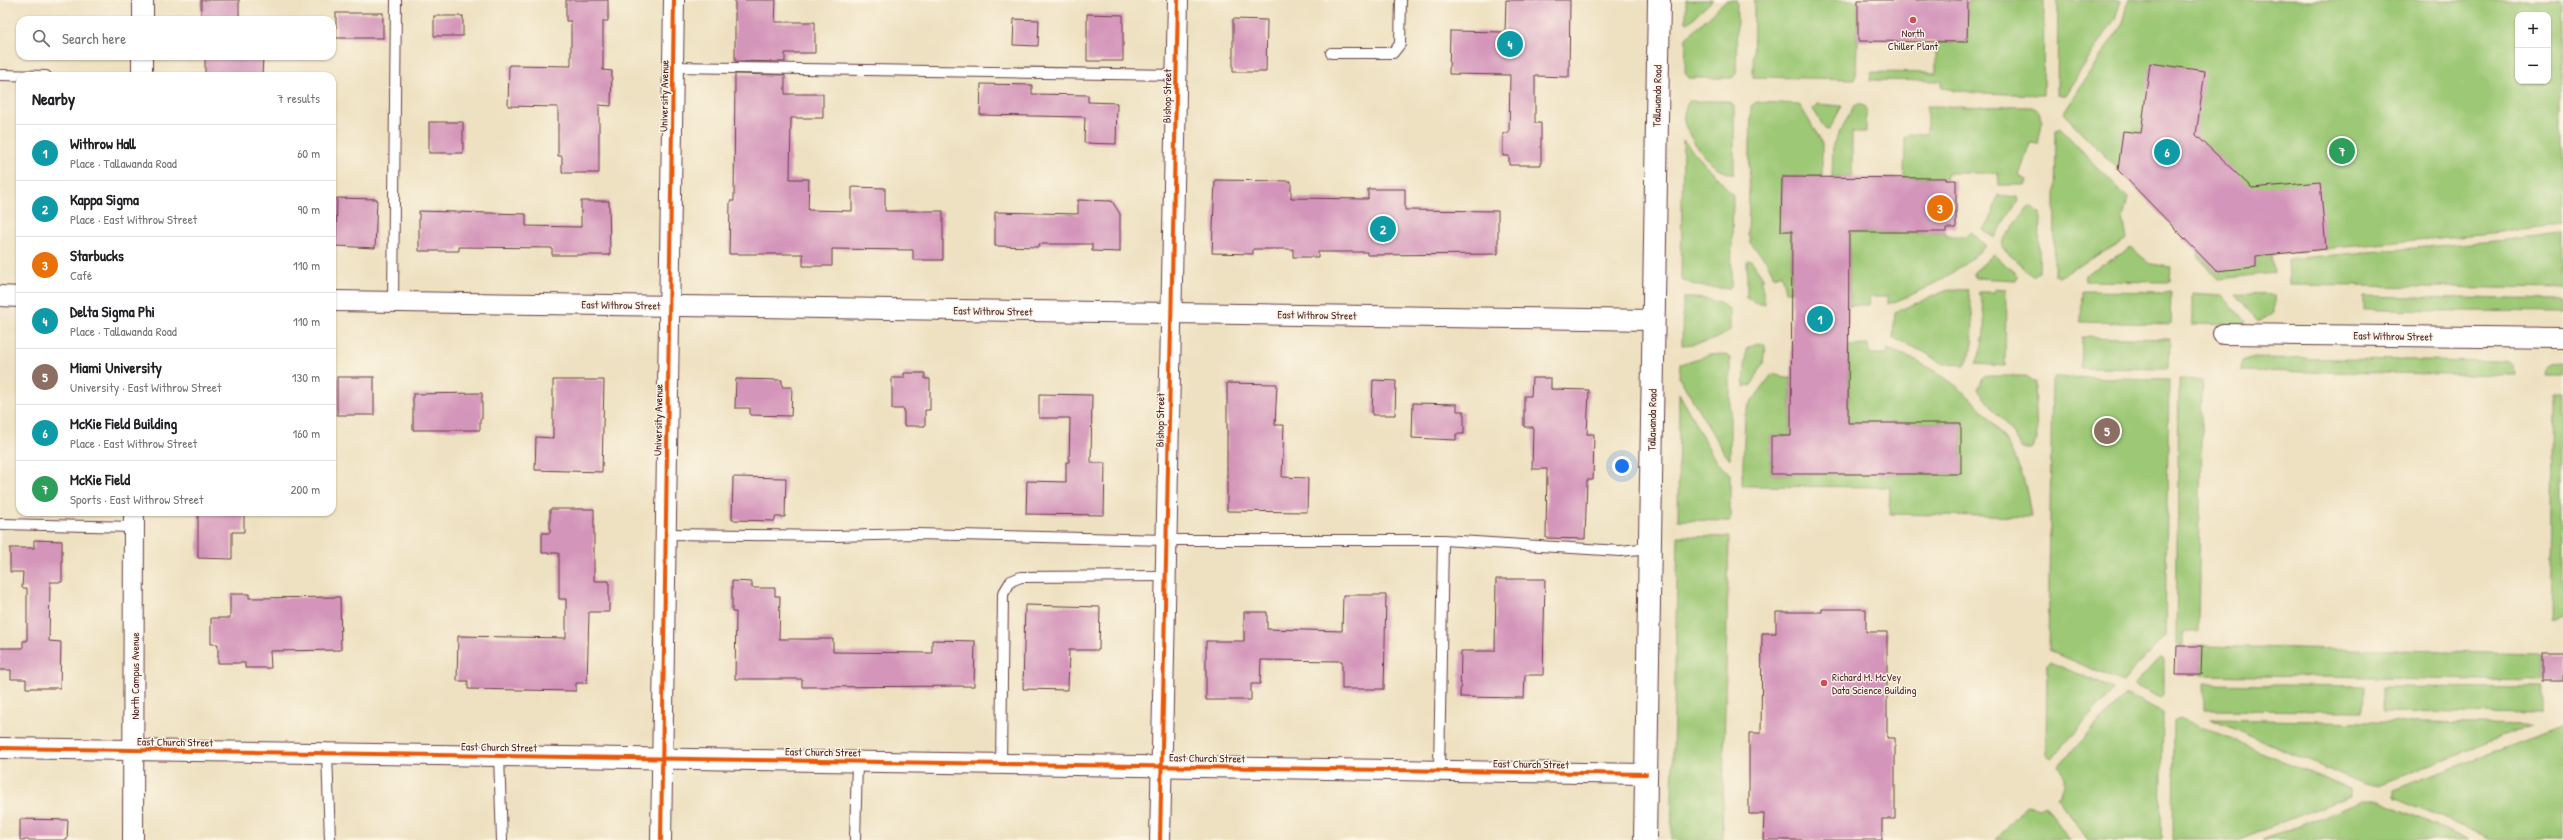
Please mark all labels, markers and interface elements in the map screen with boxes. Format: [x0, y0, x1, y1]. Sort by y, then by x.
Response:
map controls [2515, 12, 2551, 84]
button: + [2515, 12, 2551, 48]
marker: North Chiller Plant [1908, 15, 1918, 25]
search box [16, 16, 336, 60]
place label: North Chiller Plant [1888, 26, 1938, 53]
icon: search [30, 27, 52, 49]
text: Search here [62, 28, 126, 49]
pin: 4 [1497, 29, 1523, 59]
button: − [2515, 48, 2551, 84]
street label: University Avenue [656, 59, 672, 132]
street label: Tallawanda Road [1649, 64, 1665, 127]
street label: Bishop Street [1160, 69, 1174, 123]
text: Nearby [32, 87, 75, 110]
text: 7 results [277, 89, 320, 107]
text: Withrow Hall [70, 133, 136, 154]
pin: 7 [2329, 136, 2355, 166]
pin: 6 [2154, 137, 2180, 167]
text: 1 [43, 144, 47, 162]
text: 60 m [297, 144, 320, 162]
text: Place · Tallawanda Road [70, 154, 177, 172]
text: Kappa Sigma [70, 189, 139, 210]
pin: 3 [1927, 193, 1953, 223]
text: 2 [42, 200, 48, 218]
text: 90 m [298, 200, 320, 218]
text: Place · East Withrow Street [70, 210, 197, 228]
pin: 2 [1370, 214, 1396, 244]
text: Starbucks [70, 245, 124, 266]
text: 3 [42, 256, 48, 274]
text: 110 m [293, 256, 320, 274]
text: Café [70, 266, 92, 284]
street label: East Withrow Street [581, 297, 661, 313]
text: Delta Sigma Phi [70, 301, 155, 322]
street label: East Withrow Street [953, 303, 1033, 319]
pin: 1 [1807, 304, 1833, 334]
street label: East Withrow Street [1277, 307, 1357, 323]
text: 4 [43, 312, 47, 330]
text: 110 m [293, 312, 320, 330]
text: Place · Tallawanda Road [70, 322, 177, 340]
street label: East Withrow Street [2353, 328, 2433, 344]
text: Miami University [70, 357, 162, 378]
text: 5 [42, 368, 48, 386]
text: 130 m [292, 368, 320, 386]
text: University · East Withrow Street [70, 378, 221, 396]
street label: University Avenue [650, 383, 666, 456]
street label: Tallawanda Road [1644, 388, 1660, 451]
street label: Bishop Street [1153, 393, 1167, 447]
text: McKie Field Building [70, 413, 177, 434]
pin: 5 [2094, 416, 2120, 446]
text: 6 [42, 424, 48, 442]
text: 160 m [292, 424, 320, 442]
text: Place · East Withrow Street [70, 434, 197, 452]
your location [1612, 456, 1632, 476]
text: McKie Field [70, 469, 130, 490]
text: 7 [42, 480, 48, 498]
text: 200 m [290, 480, 320, 498]
text: Sports · East Withrow Street [70, 490, 204, 508]
street label: North Campus Avenue [128, 632, 142, 720]
place label: Richard M. McVey Data Science Building [1832, 670, 1917, 697]
marker: Richard M. McVey Data Science Building [1819, 678, 1829, 688]
street label: East Church Street [137, 734, 213, 750]
street label: East Church Street [461, 739, 537, 755]
street label: East Church Street [785, 744, 861, 760]
street label: East Church Street [1169, 750, 1245, 766]
street label: East Church Street [1493, 756, 1569, 772]

